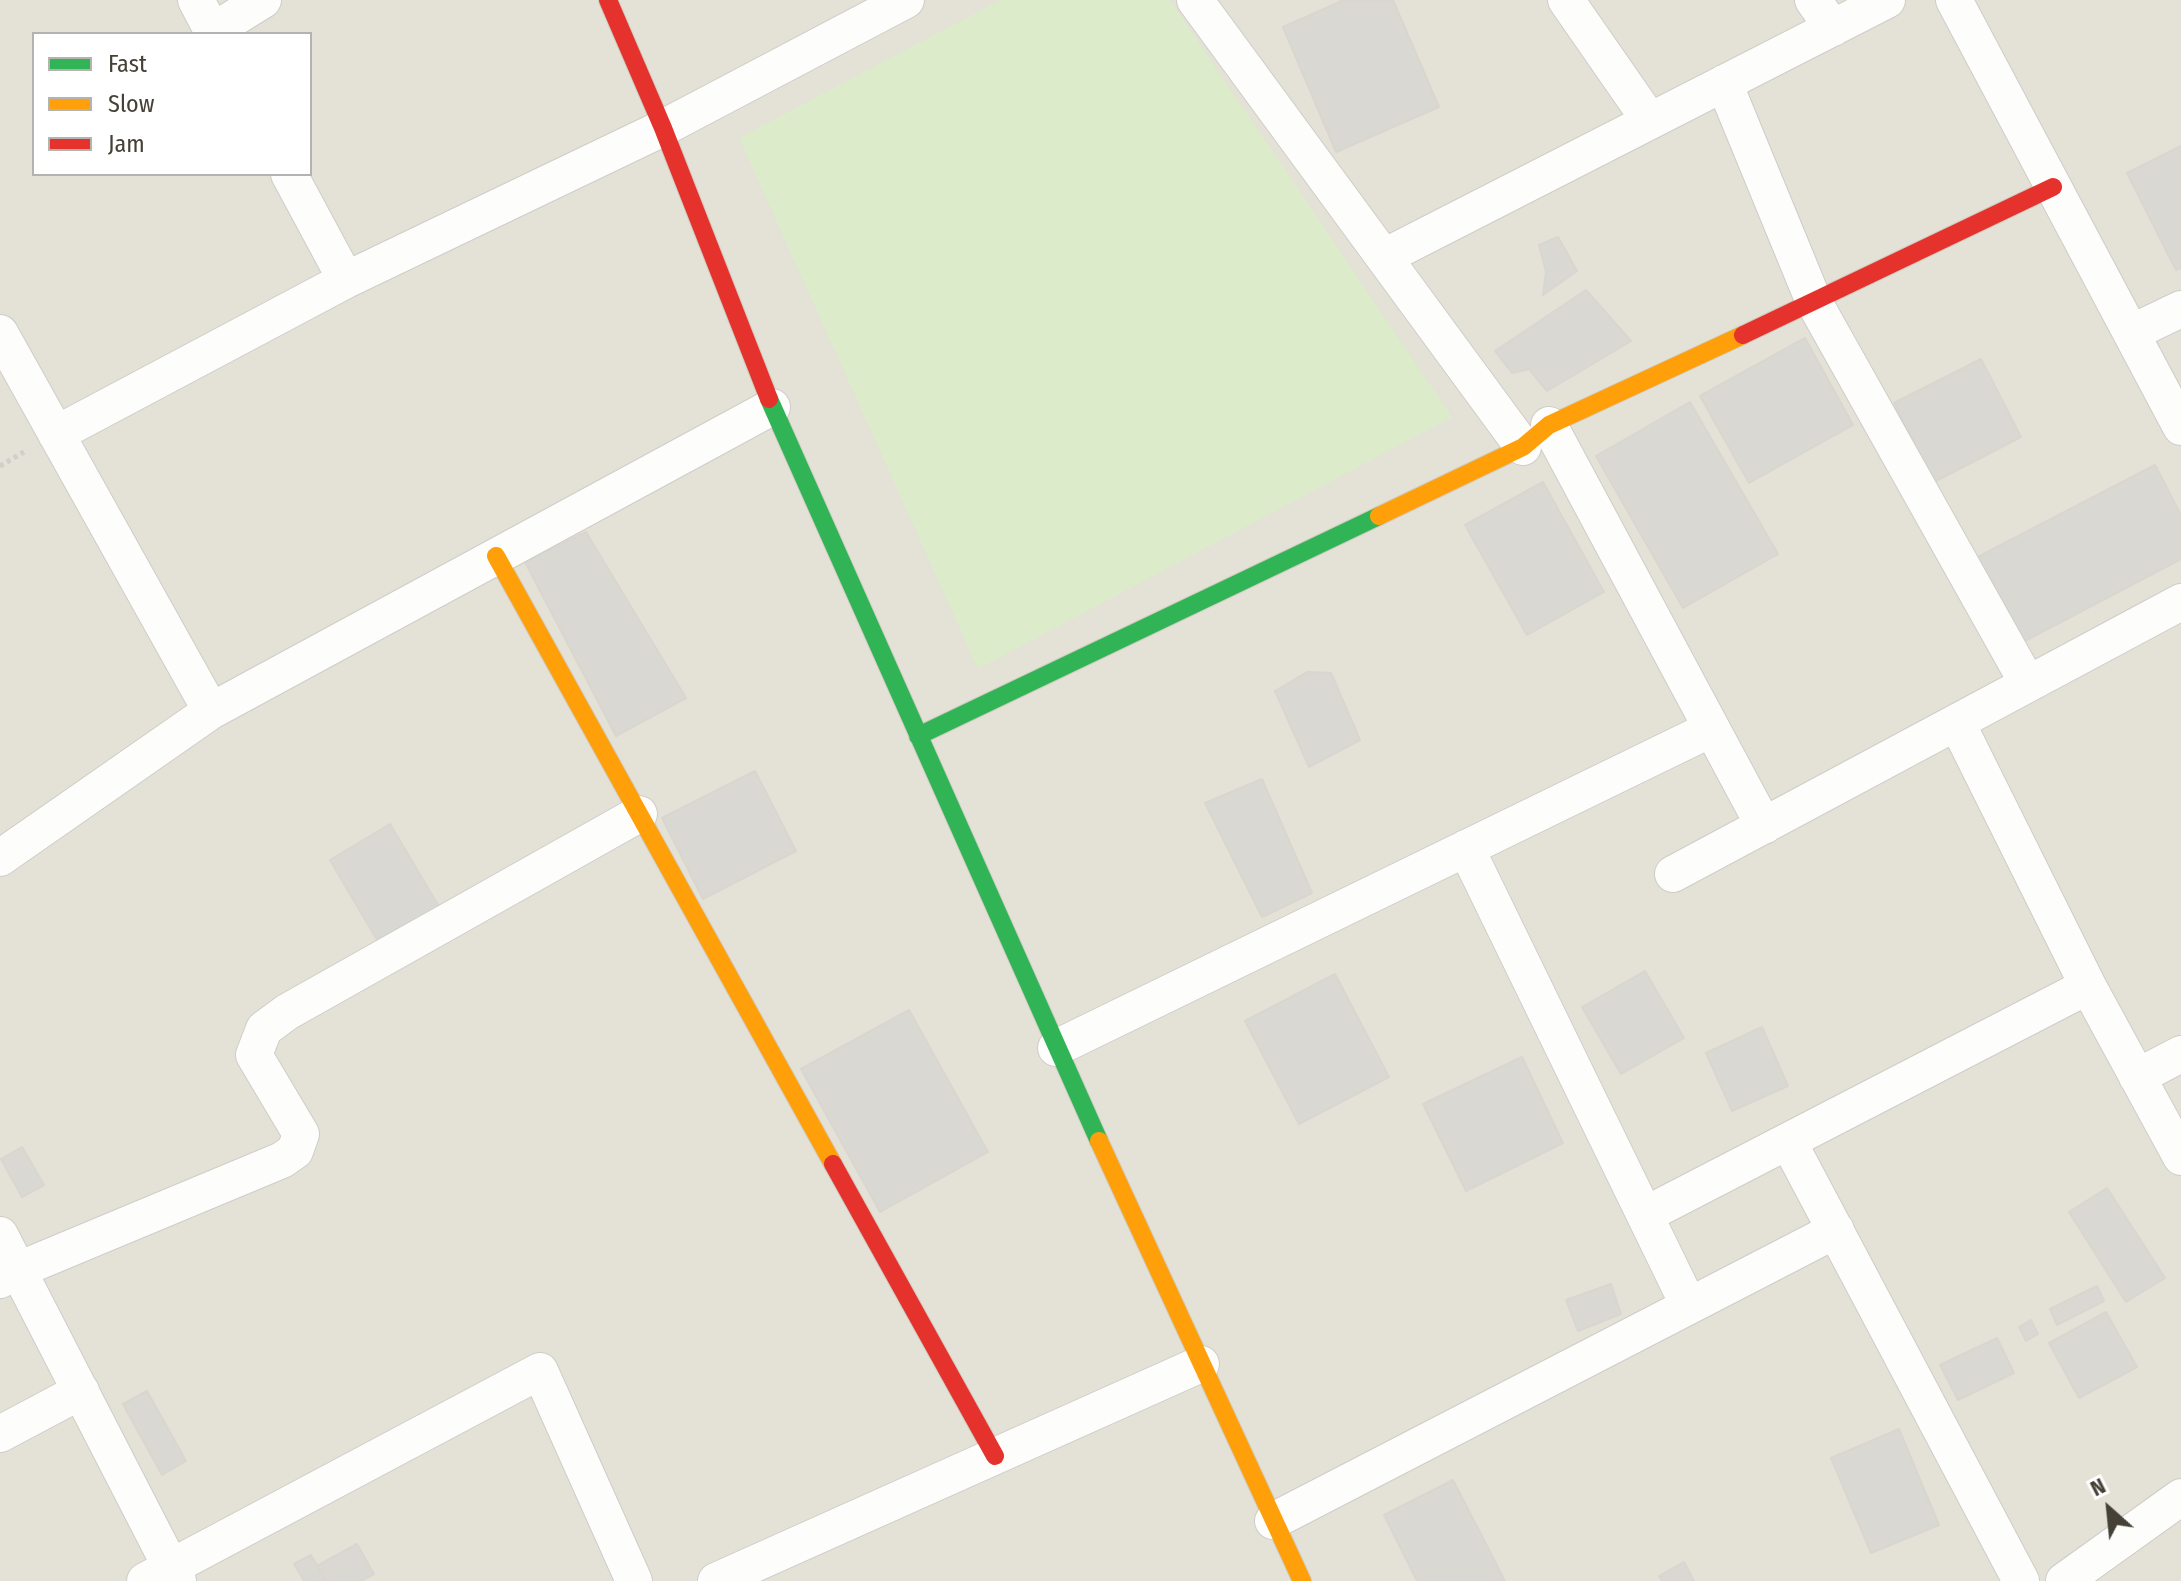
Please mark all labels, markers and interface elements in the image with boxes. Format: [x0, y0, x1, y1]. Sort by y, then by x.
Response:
legend [32, 32, 312, 176]
text: Fast [108, 50, 147, 78]
text: Slow [108, 90, 154, 118]
text: Jam [108, 130, 145, 158]
north arrow [2069, 1469, 2149, 1549]
text: N [2086, 1472, 2110, 1502]

